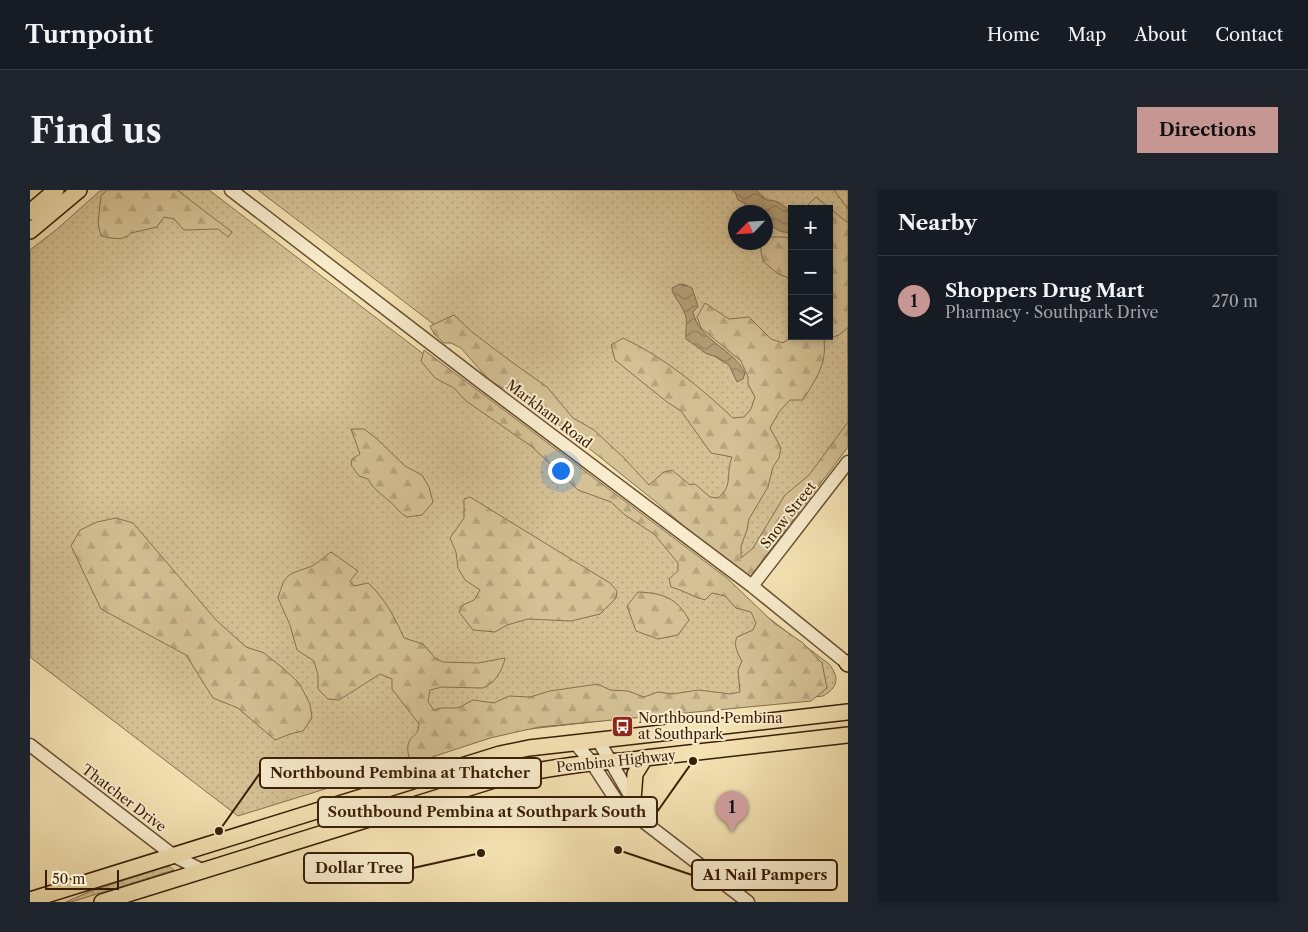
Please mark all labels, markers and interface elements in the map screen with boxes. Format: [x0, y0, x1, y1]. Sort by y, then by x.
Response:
text: Turnpoint [25, 20, 153, 49]
text: Home [987, 24, 1040, 46]
text: Map [1068, 24, 1106, 46]
text: About [1134, 24, 1187, 46]
text: Contact [1215, 24, 1283, 46]
button: Directions [1137, 107, 1278, 153]
text: Find us [30, 109, 162, 152]
north arrow [728, 205, 773, 250]
map controls [788, 205, 833, 340]
button: + [788, 205, 833, 250]
text: Nearby [898, 210, 977, 235]
button: − [788, 250, 833, 295]
text: Shoppers Drug Mart [945, 279, 1144, 302]
text: 1 [910, 291, 918, 311]
text: 270 m [1212, 291, 1258, 311]
button: layers [788, 295, 833, 340]
text: Pharmacy · Southpark Drive [945, 302, 1158, 322]
street label: Markham Road [502, 376, 596, 452]
your location [548, 458, 574, 484]
street label: Snow Street [756, 478, 820, 552]
place label: Northbound Pembina at Southpark [638, 709, 783, 743]
bus stop icon: Northbound Pembina at Southpark [610, 714, 634, 738]
street label: Pembina Highway [555, 746, 677, 776]
callout: Northbound Pembina at Thatcher [260, 758, 541, 788]
street label: Thatcher Drive [78, 760, 170, 836]
text: Northbound Pembina at Thatcher [270, 763, 531, 782]
pin: 1 [716, 791, 748, 832]
callout: Southbound Pembina at Southpark South [318, 797, 657, 827]
text: Southbound Pembina at Southpark South [328, 802, 647, 821]
callout: Dollar Tree [304, 853, 413, 883]
text: Dollar Tree [315, 858, 403, 877]
callout: A1 Nail Pampers [692, 860, 837, 890]
text: A1 Nail Pampers [701, 865, 828, 884]
scale bar [45, 867, 119, 890]
text: 50 m [52, 870, 85, 888]

